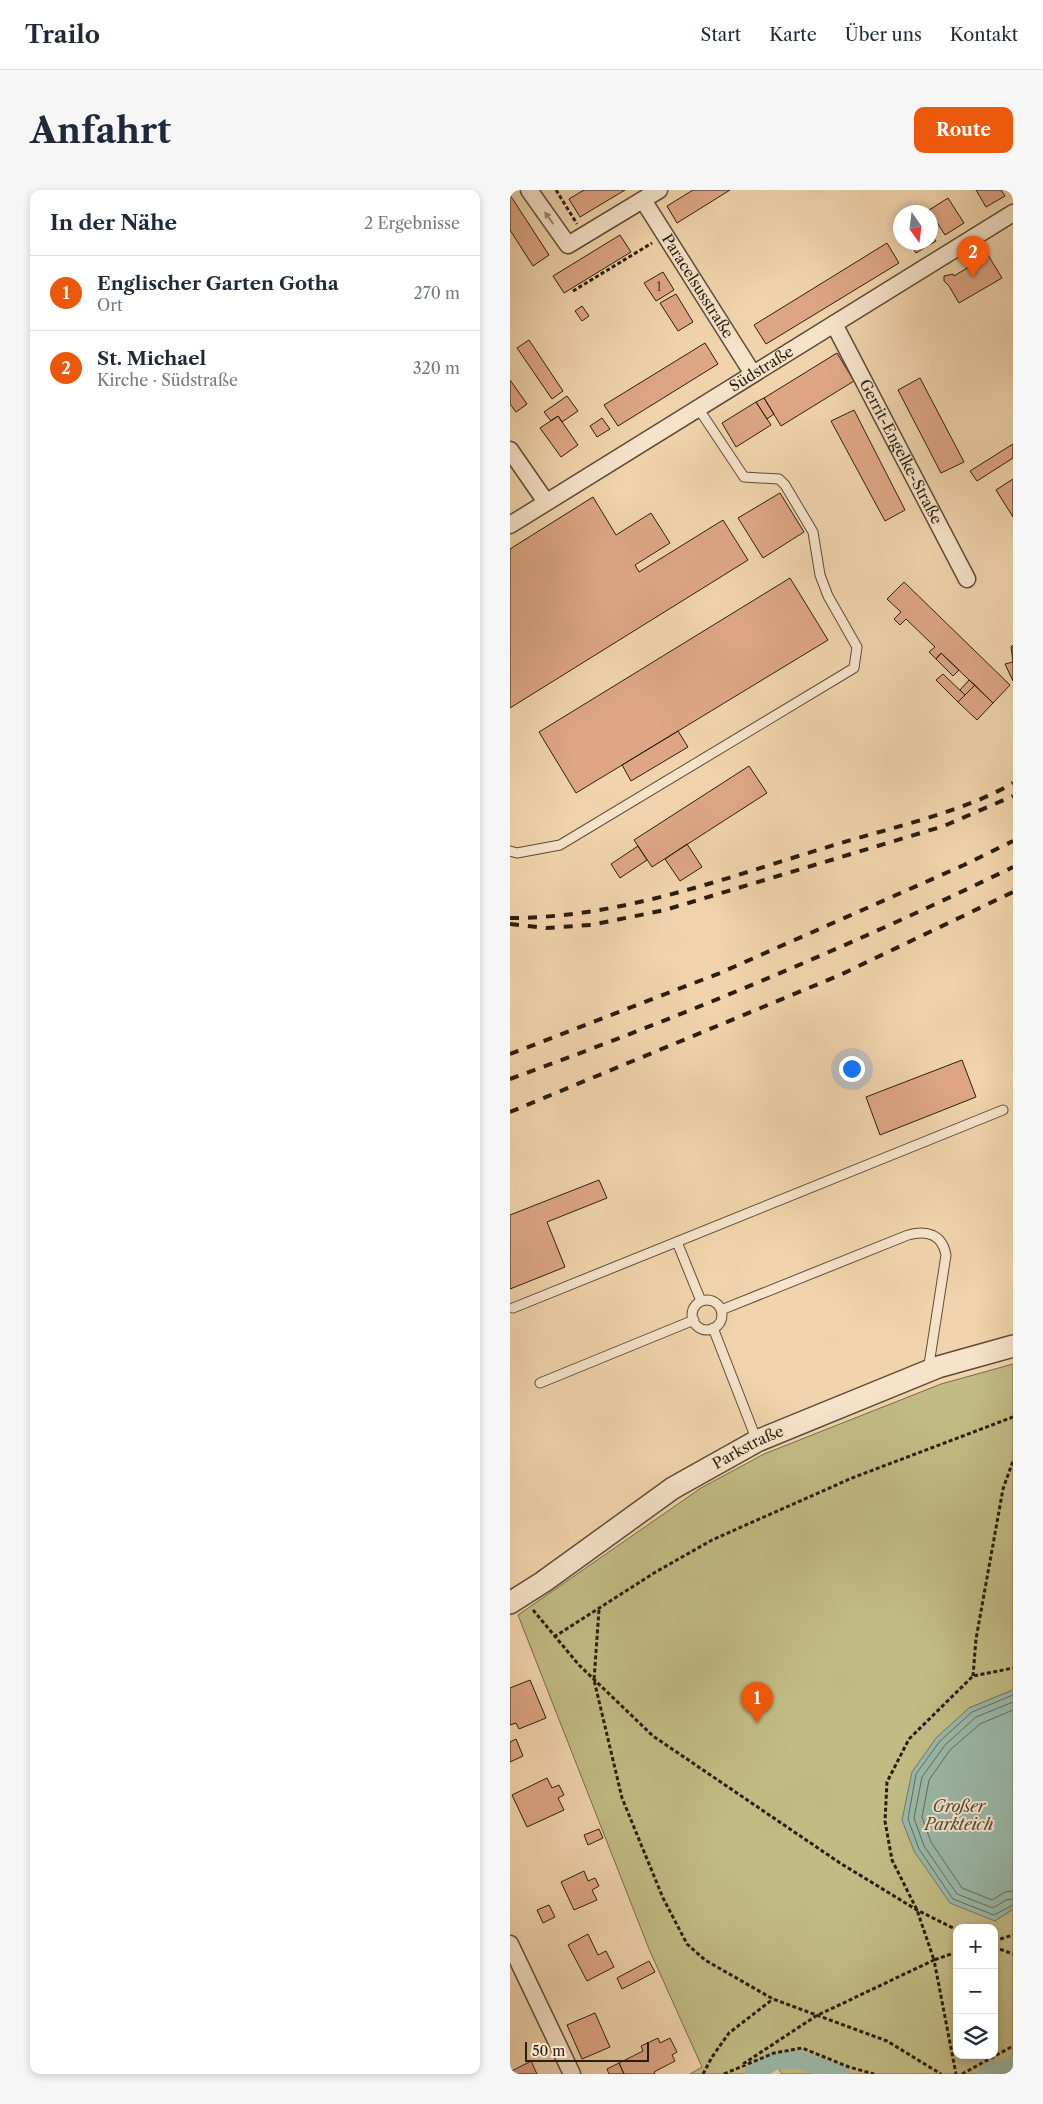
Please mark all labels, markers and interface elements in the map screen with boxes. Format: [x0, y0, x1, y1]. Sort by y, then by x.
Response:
text: Trailo [25, 20, 100, 49]
text: Start [701, 24, 741, 46]
text: Karte [769, 24, 817, 46]
text: Über uns [845, 24, 922, 46]
text: Kontakt [950, 24, 1018, 46]
button: Route [914, 107, 1013, 153]
text: Anfahrt [30, 109, 171, 152]
north arrow [893, 205, 938, 250]
text: In der Nähe [50, 210, 177, 235]
one-way arrow [544, 211, 554, 224]
text: 2 Ergebnisse [364, 213, 460, 233]
street label: Paracelsusstraße [658, 230, 738, 342]
pin: 2 [957, 236, 989, 277]
text: Englischer Garten Gotha [97, 272, 339, 295]
house number: 1 [656, 279, 662, 294]
text: 1 [62, 283, 70, 303]
text: 270 m [414, 283, 460, 303]
text: Ort [97, 295, 123, 315]
street label: Südstraße [726, 342, 797, 396]
text: St. Michael [97, 347, 206, 370]
text: 2 [61, 358, 71, 378]
text: 320 m [413, 358, 460, 378]
text: Kirche · Südstraße [97, 370, 238, 390]
street label: Gerrit-Engelke-Straße [855, 376, 947, 527]
your location [839, 1056, 865, 1082]
street label: Parkstraße [709, 1421, 786, 1473]
pin: 1 [741, 1682, 773, 1723]
water label: Großer Parkteich [923, 1796, 993, 1834]
map controls [953, 1924, 998, 2059]
button: + [953, 1924, 998, 1969]
button: − [953, 1969, 998, 2014]
button: layers [953, 2014, 998, 2059]
scale bar [525, 2039, 649, 2062]
text: 50 m [532, 2042, 565, 2060]

